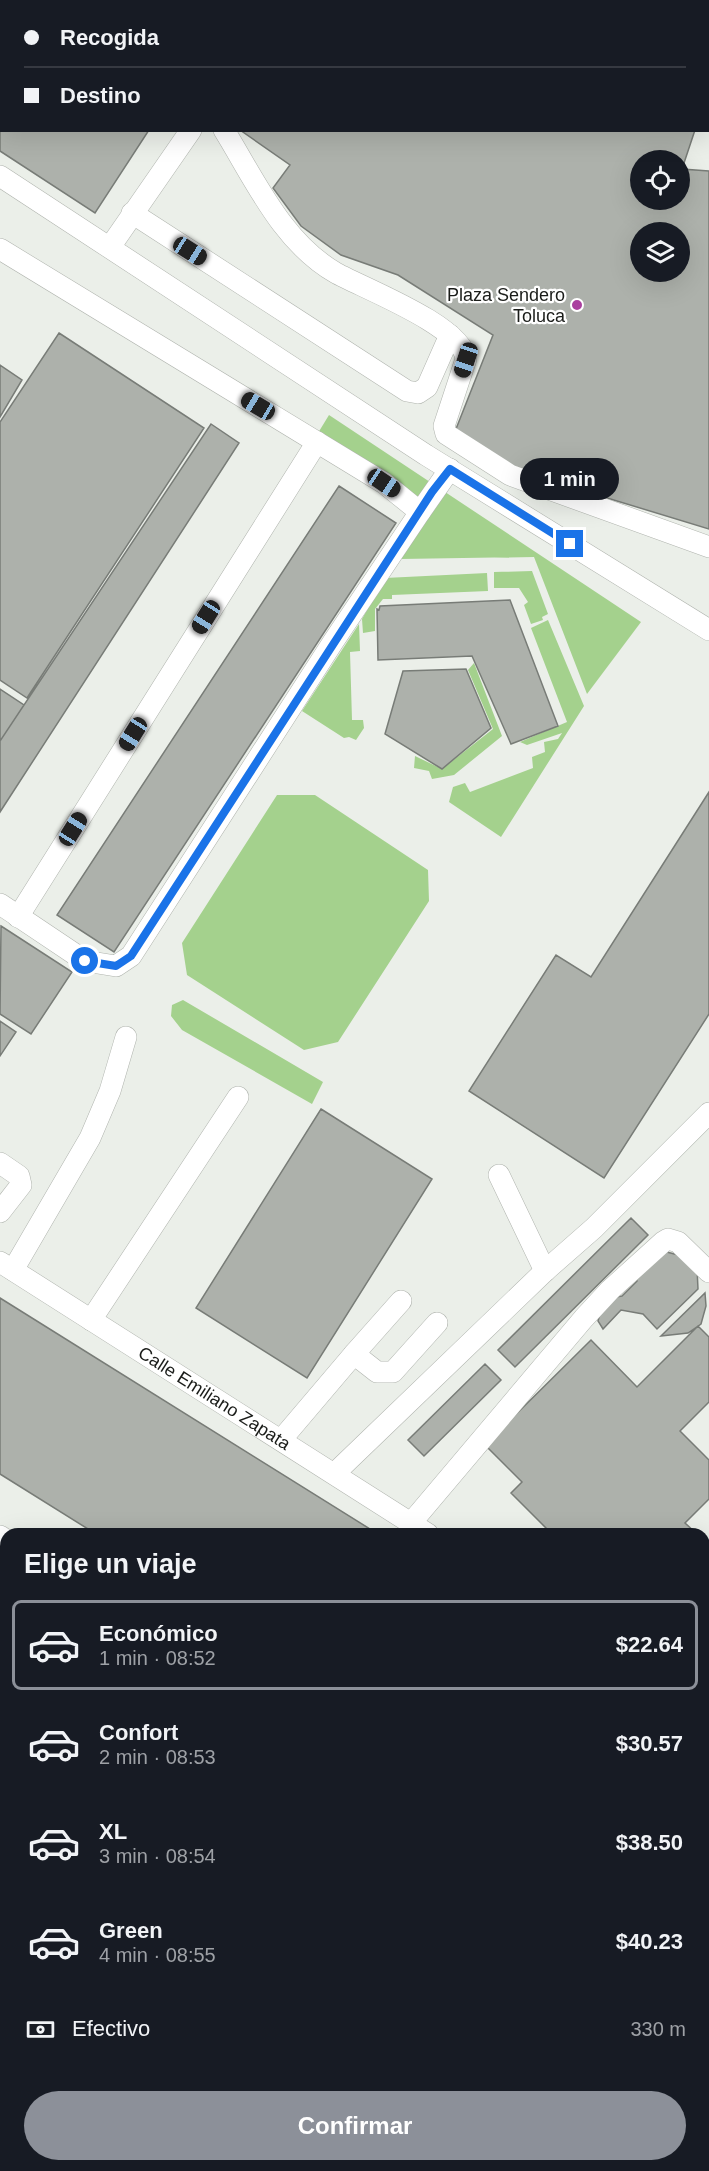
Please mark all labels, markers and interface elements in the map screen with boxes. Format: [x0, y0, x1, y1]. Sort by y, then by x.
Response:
text: Recogida [60, 25, 159, 50]
text: Destino [60, 83, 141, 108]
map controls [630, 150, 690, 282]
button: locate [630, 150, 690, 210]
button: layers [630, 222, 690, 282]
car [170, 234, 210, 268]
place label: Plaza Sendero Toluca [447, 285, 566, 326]
marker: Plaza Sendero Toluca [570, 298, 584, 312]
car [452, 340, 480, 380]
car [238, 389, 278, 423]
callout: 1 min [520, 457, 620, 499]
car [364, 465, 404, 501]
text: 1 min [543, 468, 596, 490]
route end [556, 530, 583, 557]
car [189, 597, 223, 637]
car [116, 714, 150, 754]
car [56, 809, 90, 849]
route start [71, 947, 98, 974]
street label: Calle Emiliano Zapata [135, 1343, 295, 1454]
text: Elige un viaje [24, 1549, 197, 1579]
icon: car [27, 1618, 81, 1672]
text: Económico [99, 1621, 218, 1646]
text: $22.64 [616, 1632, 683, 1657]
text: 1 min · 08:52 [99, 1647, 216, 1669]
icon: car [27, 1717, 81, 1771]
text: Confort [99, 1720, 178, 1745]
text: $30.57 [616, 1731, 683, 1756]
text: 2 min · 08:53 [99, 1746, 216, 1768]
icon: car [27, 1816, 81, 1870]
text: XL [99, 1819, 127, 1844]
text: $38.50 [616, 1830, 683, 1855]
text: 3 min · 08:54 [99, 1845, 216, 1867]
icon: car [27, 1915, 81, 1969]
text: Green [99, 1918, 163, 1943]
text: $40.23 [616, 1929, 683, 1954]
text: 4 min · 08:55 [99, 1944, 216, 1966]
icon: cash [24, 2013, 57, 2046]
text: Efectivo [72, 2016, 150, 2041]
text: 330 m [630, 2018, 686, 2040]
button: Confirmar [24, 2091, 686, 2160]

